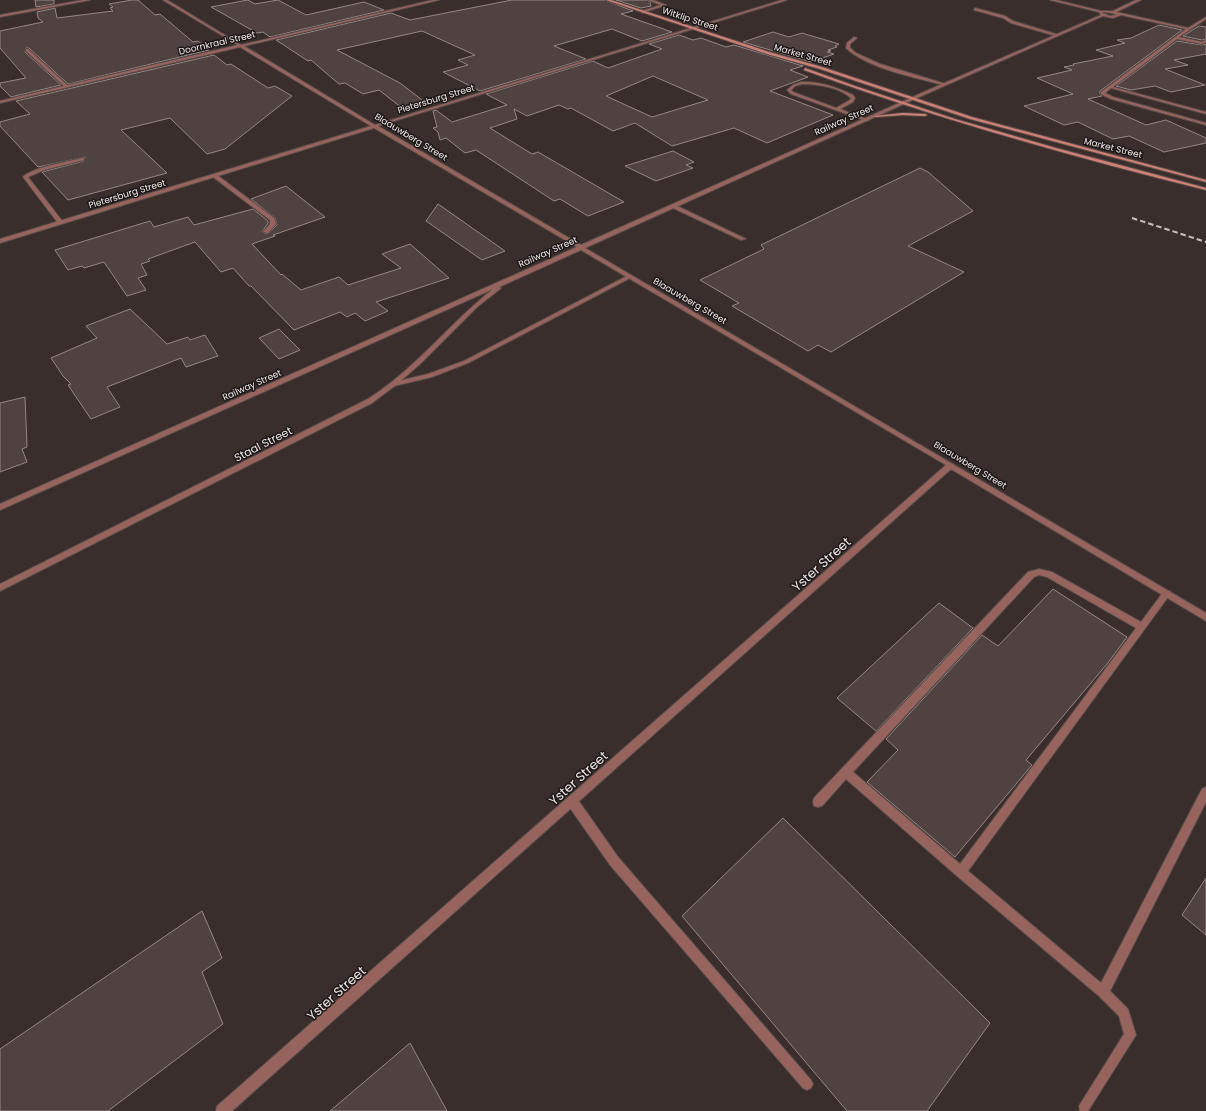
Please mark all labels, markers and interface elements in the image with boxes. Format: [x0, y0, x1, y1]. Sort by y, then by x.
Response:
street label: Witklip Street [660, 4, 720, 34]
street label: Doornkraal Street [178, 28, 256, 58]
street label: Market Street [773, 41, 833, 69]
street label: Pietersburg Street [396, 82, 476, 116]
street label: Railway Street [813, 102, 875, 138]
street label: Blaauwberg Street [372, 111, 450, 163]
street label: Market Street [1083, 135, 1143, 161]
street label: Pietersburg Street [87, 177, 167, 211]
street label: Railway Street [517, 234, 579, 270]
street label: Blaauwberg Street [651, 275, 729, 327]
street label: Railway Street [221, 367, 283, 403]
street label: Staal Street [231, 423, 295, 465]
street label: Blaauwberg Street [931, 439, 1009, 491]
street label: Yster Street [788, 533, 855, 596]
street label: Yster Street [545, 747, 612, 810]
street label: Yster Street [303, 962, 370, 1025]

